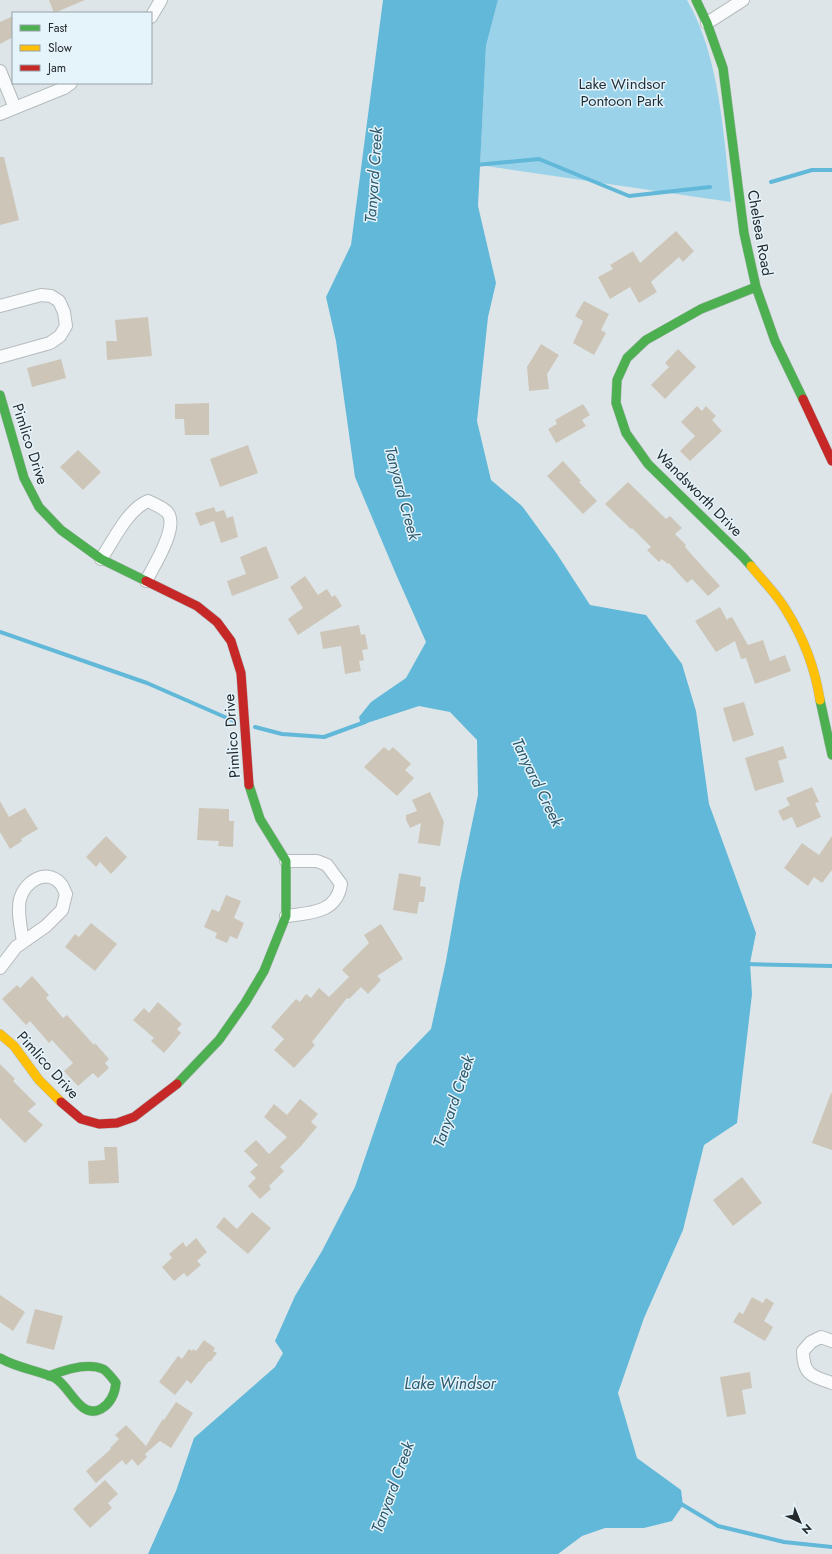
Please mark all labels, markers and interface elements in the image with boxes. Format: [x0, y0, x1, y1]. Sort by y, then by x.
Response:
legend [12, 12, 152, 84]
text: Fast [48, 19, 67, 37]
text: Slow [48, 39, 73, 57]
text: Jam [46, 59, 66, 77]
park label: Lake Windsor Pontoon Park [578, 73, 666, 112]
water label: Tanyard Creek [359, 125, 388, 224]
street label: Chelsea Road [742, 188, 778, 278]
street label: Pimlico Drive [6, 400, 54, 488]
water label: Tanyard Creek [379, 444, 426, 543]
street label: Wandsworth Drive [650, 444, 748, 542]
street label: Pimlico Drive [218, 693, 246, 779]
water label: Tanyard Creek [506, 734, 569, 831]
street label: Pimlico Drive [12, 1026, 85, 1104]
water label: Tanyard Creek [427, 1051, 480, 1150]
water label: Lake Windsor [404, 1372, 498, 1395]
water label: Tanyard Creek [365, 1437, 420, 1536]
north arrow [780, 1502, 820, 1542]
text: N [798, 1520, 816, 1538]

